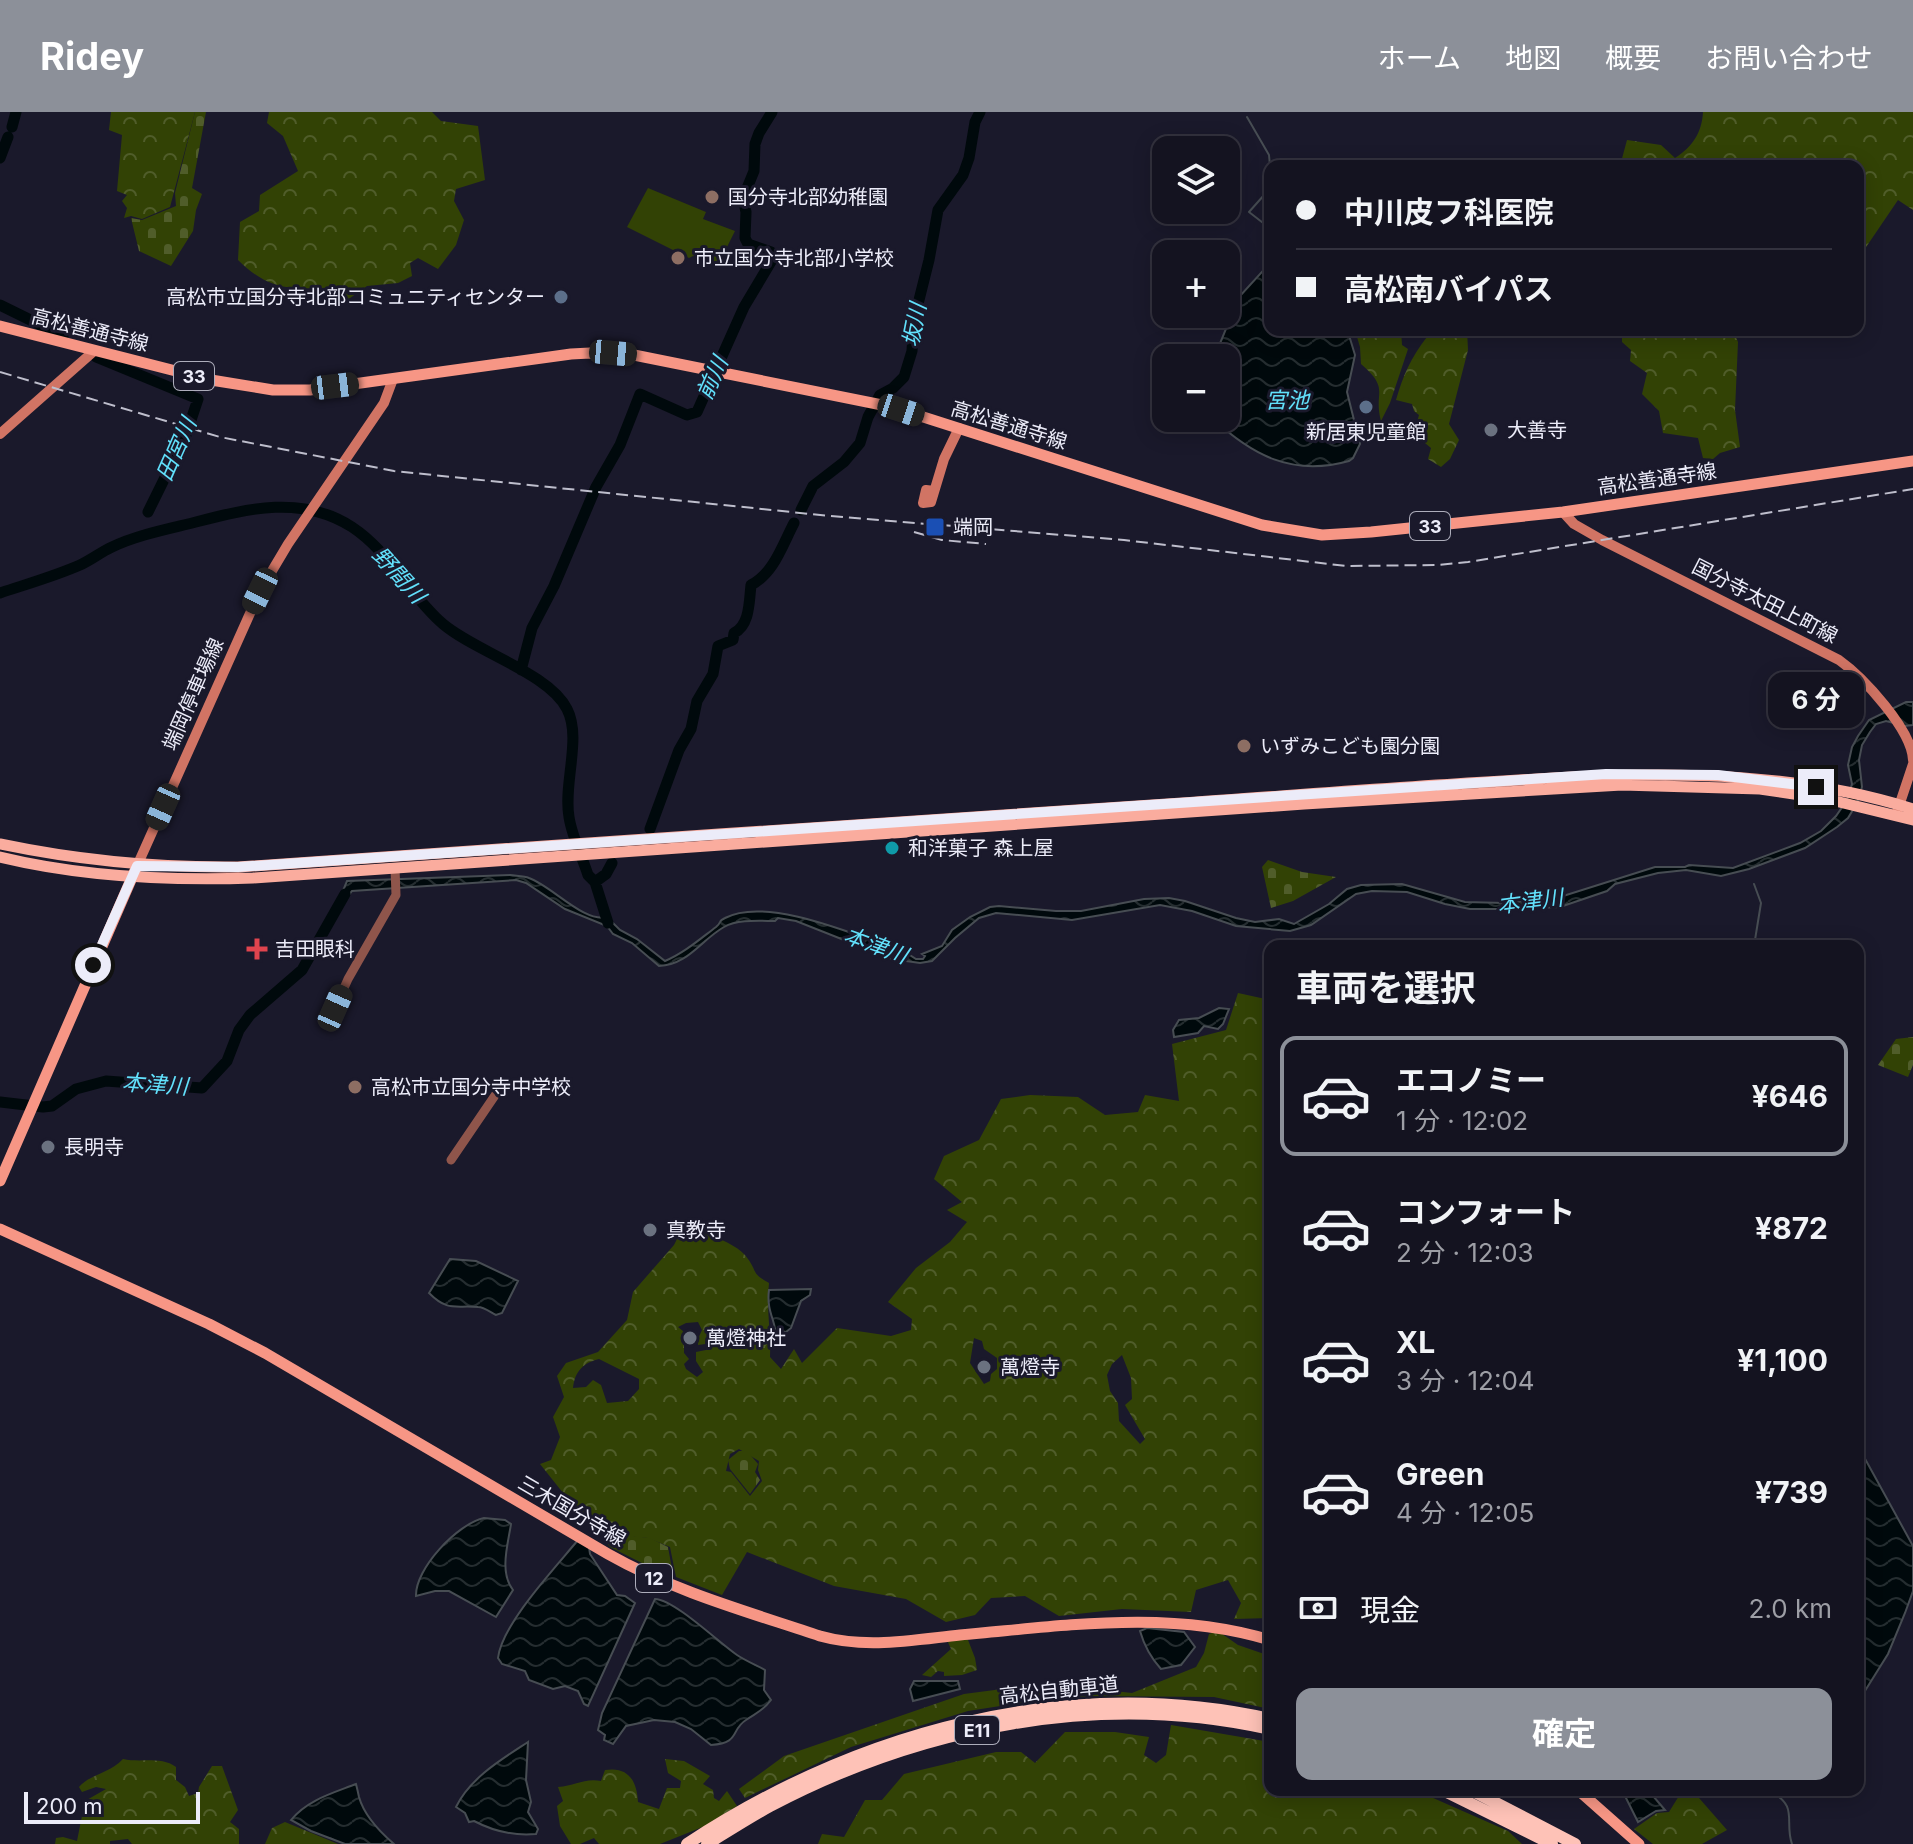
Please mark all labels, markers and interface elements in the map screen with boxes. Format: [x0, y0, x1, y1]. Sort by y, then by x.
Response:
text: Ridey [40, 33, 144, 79]
text: ホーム [1378, 41, 1461, 75]
text: 地図 [1505, 41, 1561, 75]
text: 概要 [1605, 41, 1661, 75]
text: お問い合わせ [1705, 41, 1873, 75]
map controls [1152, 136, 1240, 432]
button: layers [1152, 136, 1240, 224]
place label: 国分寺北部幼稚園 [728, 185, 888, 209]
marker: 国分寺北部幼稚園 [703, 188, 721, 206]
text: 中川皮フ科医院 [1344, 194, 1554, 230]
button: + [1152, 240, 1240, 328]
place label: 市立国分寺北部小学校 [694, 246, 894, 270]
marker: 市立国分寺北部小学校 [669, 249, 687, 267]
text: 高松南バイパス [1344, 271, 1553, 307]
place label: 高松市立国分寺北部コミュニティセンター [166, 285, 545, 309]
marker: 高松市立国分寺北部コミュニティセンター [552, 288, 570, 306]
water label: 坂川 [897, 299, 931, 349]
street label: 高松善通寺線 [29, 304, 151, 356]
car [588, 339, 638, 367]
button: − [1152, 344, 1240, 432]
water label: 前川 [691, 351, 734, 403]
road number: 33 [174, 362, 214, 390]
car [310, 371, 360, 401]
water label: 宮池 [1265, 387, 1311, 413]
car [874, 391, 928, 429]
street label: 高松善通寺線 [948, 396, 1070, 454]
marker: 新居東児童館 [1357, 398, 1375, 416]
water label: 田宮川 [151, 412, 202, 484]
place label: 大善寺 [1507, 418, 1567, 442]
place label: 新居東児童館 [1306, 420, 1426, 444]
marker: 大善寺 [1482, 421, 1500, 439]
street label: 高松善通寺線 [1596, 459, 1718, 499]
road number: 33 [1410, 512, 1450, 540]
place label: 端岡 [953, 515, 993, 539]
marker: 端岡 [924, 516, 946, 538]
water label: 野間川 [367, 542, 432, 610]
street label: 国分寺太田上町線 [1688, 554, 1842, 648]
car [239, 564, 281, 618]
street label: 端岡停車場線 [158, 634, 228, 754]
callout: 6 分 [1768, 671, 1864, 727]
text: 6 分 [1791, 684, 1841, 715]
place label: いずみこども園分園 [1260, 734, 1440, 758]
marker: いずみこども園分園 [1235, 737, 1253, 755]
route end [1798, 769, 1834, 805]
car [142, 780, 184, 834]
place label: 和洋菓子 森上屋 [908, 836, 1054, 860]
marker: 和洋菓子 森上屋 [883, 839, 901, 857]
water label: 本津川 [1496, 884, 1566, 918]
water label: 本津川 [841, 921, 913, 969]
place label: 吉田眼科 [275, 937, 355, 961]
marker: 吉田眼科 [246, 938, 268, 960]
route start [75, 947, 111, 983]
text: 車両を選択 [1296, 966, 1476, 1010]
car [314, 981, 356, 1035]
icon: car [1300, 1060, 1372, 1132]
text: エコノミー [1396, 1062, 1546, 1098]
water label: 本津川 [121, 1069, 191, 1099]
place label: 高松市立国分寺中学校 [371, 1075, 571, 1099]
marker: 高松市立国分寺中学校 [346, 1078, 364, 1096]
text: ¥646 [1752, 1078, 1828, 1114]
text: 1 分 · 12:02 [1396, 1105, 1528, 1136]
place label: 長明寺 [64, 1135, 124, 1159]
marker: 長明寺 [39, 1138, 57, 1156]
icon: car [1300, 1192, 1372, 1264]
text: コンフォート [1396, 1194, 1575, 1230]
text: ¥872 [1755, 1210, 1828, 1246]
place label: 真教寺 [666, 1218, 726, 1242]
marker: 真教寺 [641, 1221, 659, 1239]
text: 2 分 · 12:03 [1396, 1237, 1534, 1268]
icon: car [1300, 1324, 1372, 1396]
text: XL [1396, 1324, 1435, 1360]
place label: 萬燈神社 [706, 1326, 786, 1350]
marker: 萬燈神社 [681, 1329, 699, 1347]
text: ¥1,100 [1737, 1342, 1828, 1378]
place label: 萬燈寺 [1000, 1355, 1060, 1379]
marker: 萬燈寺 [975, 1358, 993, 1376]
text: 3 分 · 12:04 [1396, 1365, 1535, 1396]
icon: car [1300, 1456, 1372, 1528]
text: Green [1396, 1456, 1484, 1492]
street label: 三木国分寺線 [514, 1471, 630, 1551]
text: ¥739 [1755, 1474, 1828, 1510]
text: 4 分 · 12:05 [1396, 1497, 1534, 1528]
road number: 12 [636, 1564, 672, 1592]
icon: cash [1296, 1586, 1340, 1630]
text: 現金 [1360, 1592, 1420, 1628]
text: 2.0 km [1749, 1593, 1832, 1624]
street label: 高松自動車道 [998, 1672, 1120, 1708]
button: 確定 [1296, 1688, 1832, 1780]
road number: E11 [955, 1716, 999, 1744]
scale bar [24, 1788, 200, 1824]
text: 200 m [36, 1793, 103, 1819]

